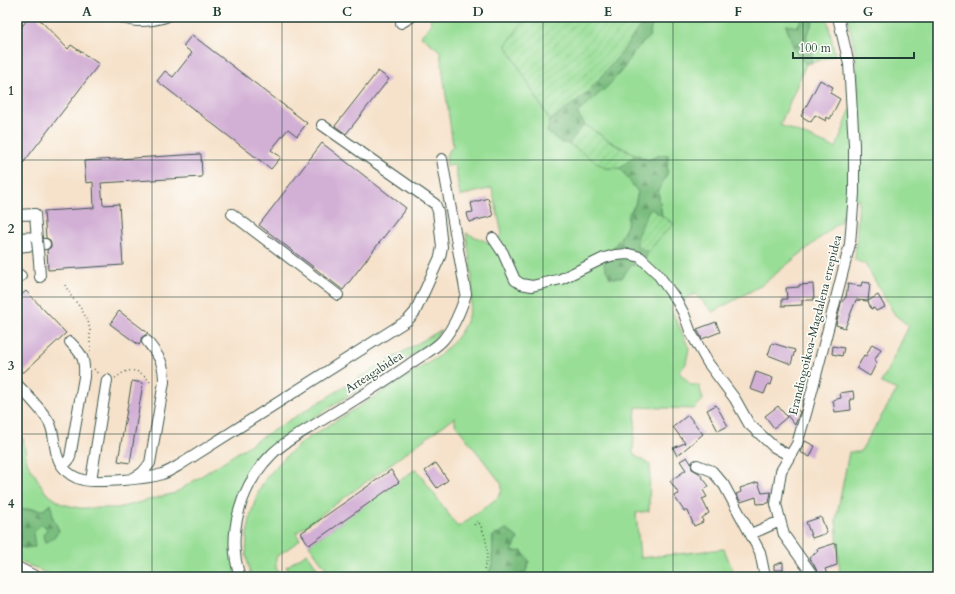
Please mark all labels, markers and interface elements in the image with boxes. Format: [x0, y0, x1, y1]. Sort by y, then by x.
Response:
text: A [82, 3, 92, 21]
text: B [212, 3, 222, 21]
text: C [342, 3, 352, 21]
text: D [472, 3, 484, 21]
text: E [604, 3, 612, 21]
text: F [734, 3, 742, 21]
text: G [863, 3, 874, 21]
scale bar [793, 34, 914, 60]
text: 100 m [799, 40, 832, 56]
text: 1 [8, 82, 14, 100]
text: 2 [8, 220, 15, 238]
street label: Erandiogoikoa-Magdalena errepidea [785, 233, 845, 417]
street label: Arteagabidea [342, 347, 407, 397]
text: 3 [8, 357, 15, 375]
text: 4 [8, 495, 15, 513]

